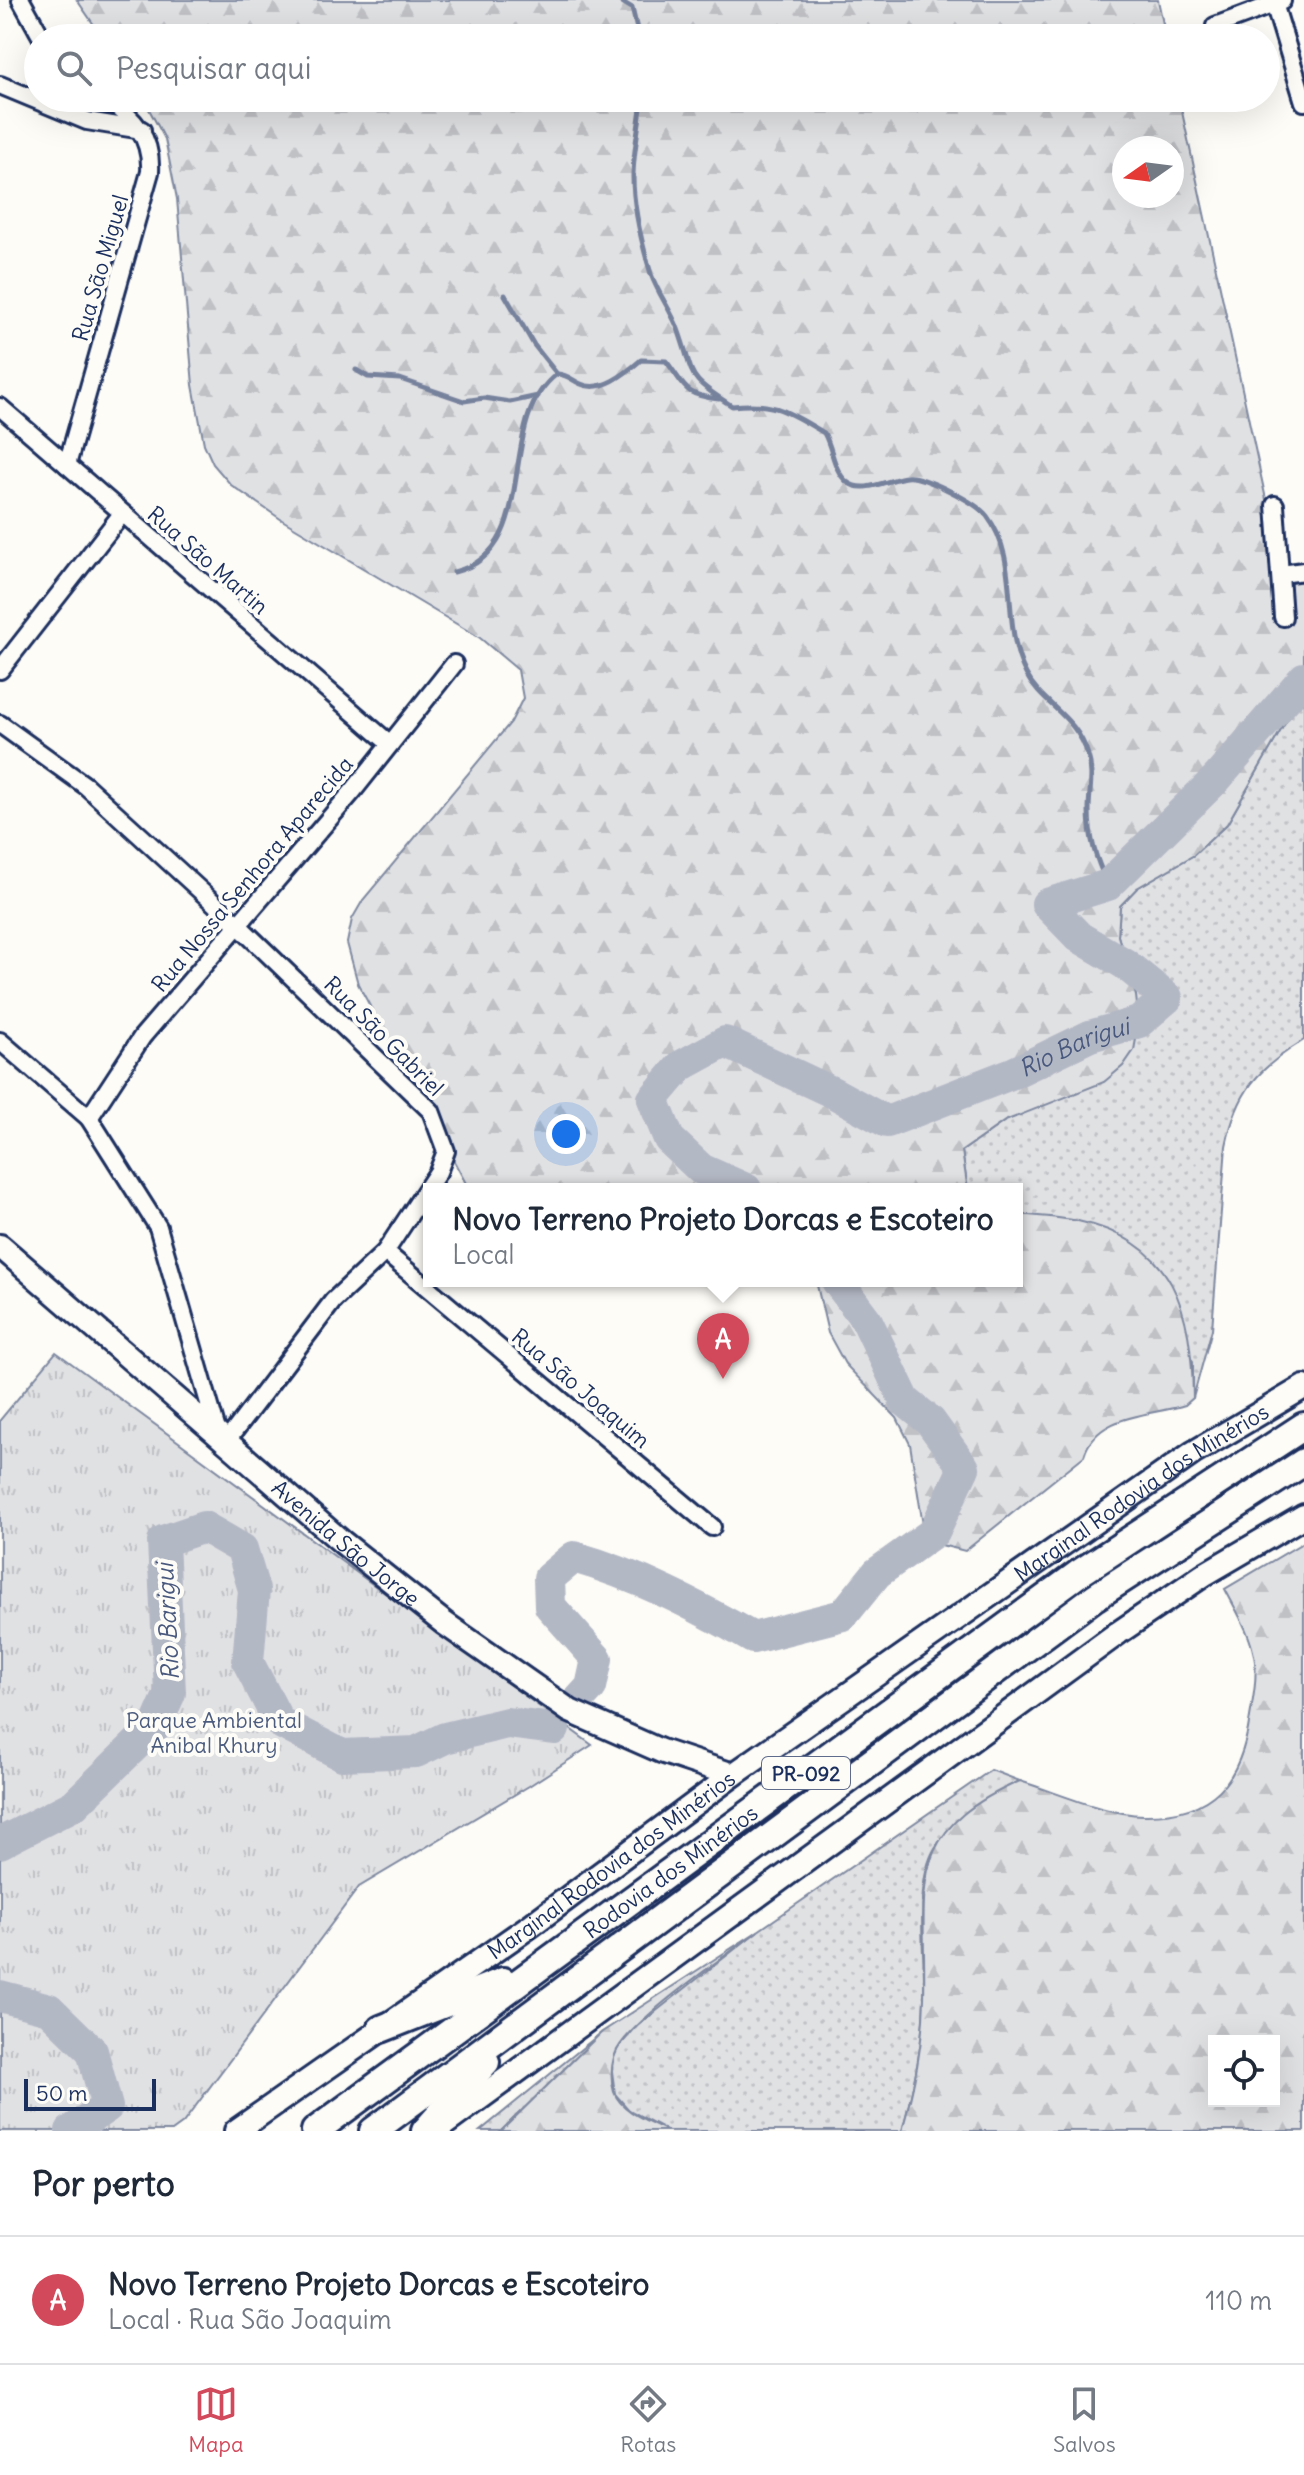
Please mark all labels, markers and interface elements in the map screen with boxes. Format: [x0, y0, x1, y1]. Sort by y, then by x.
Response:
search box [24, 24, 1280, 112]
icon: search [52, 46, 96, 90]
text: Pesquisar aqui [116, 49, 312, 87]
north arrow [1112, 136, 1184, 208]
street label: Rua São Miguel [66, 191, 134, 345]
street label: Rua São Martin [142, 500, 274, 620]
street label: Rua Nossa Senhora Aparecida [145, 750, 359, 998]
street label: Rua São Gabriel [318, 970, 450, 1102]
water label: Rio Barigui [1014, 1010, 1135, 1083]
your location [546, 1114, 586, 1154]
popup [423, 1183, 1023, 1287]
text: Novo Terreno Projeto Dorcas e Escoteiro [452, 1200, 994, 1238]
text: Local [452, 1238, 514, 1271]
pin: A [697, 1313, 749, 1379]
street label: Rua São Joaquim [506, 1322, 656, 1454]
street label: Marginal Rodovia dos Minérios [1009, 1397, 1274, 1588]
street label: Avenida São Jorge [266, 1474, 426, 1612]
water label: Rio Barigui [149, 1560, 185, 1681]
park label: Parque Ambiental Anibal Khury [126, 1706, 302, 1759]
road number: PR-092 [762, 1757, 850, 1789]
street label: Marginal Rodovia dos Minérios [481, 1766, 739, 1964]
street label: Rodovia dos Minérios [578, 1800, 762, 1944]
map controls [1208, 2035, 1280, 2107]
button: locate [1208, 2035, 1280, 2107]
scale bar [24, 2075, 156, 2111]
text: 50 m [36, 2079, 88, 2107]
text: Por perto [32, 2162, 175, 2205]
text: Novo Terreno Projeto Dorcas e Escoteiro [108, 2265, 649, 2303]
text: A [50, 2284, 66, 2317]
text: 110 m [1205, 2284, 1272, 2317]
text: Local · Rua São Joaquim [108, 2303, 391, 2336]
tab: Mapa [188, 2382, 244, 2458]
tab: Rotas [620, 2382, 676, 2458]
tab: Salvos [1053, 2382, 1116, 2458]

